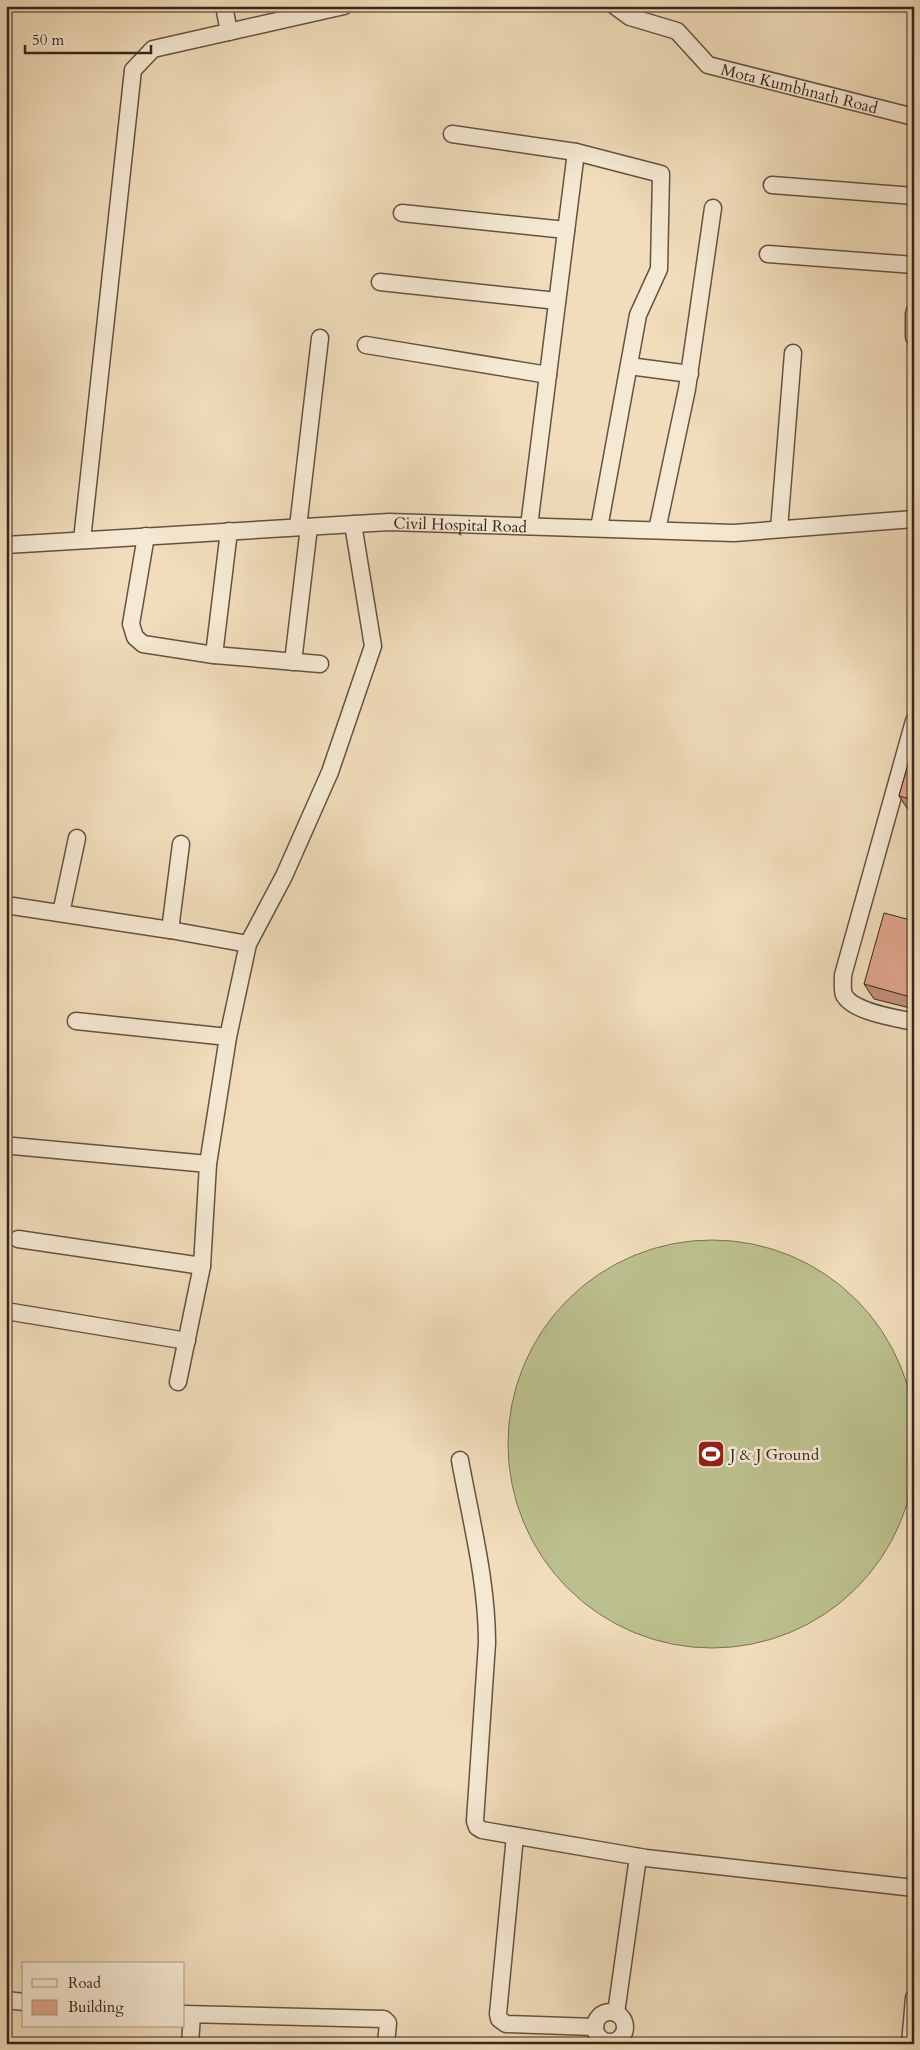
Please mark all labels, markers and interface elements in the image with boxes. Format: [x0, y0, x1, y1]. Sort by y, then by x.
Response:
scale bar [25, 22, 151, 54]
text: 50 m [32, 30, 64, 50]
street label: Mota Kumbhnath Road [719, 59, 880, 120]
street label: Civil Hospital Road [393, 512, 528, 538]
sports icon: J & J Ground [696, 1439, 726, 1469]
place label: J & J Ground [728, 1444, 820, 1466]
legend [22, 1962, 185, 2028]
text: Road [68, 1973, 101, 1993]
text: Building [68, 1997, 124, 2017]

